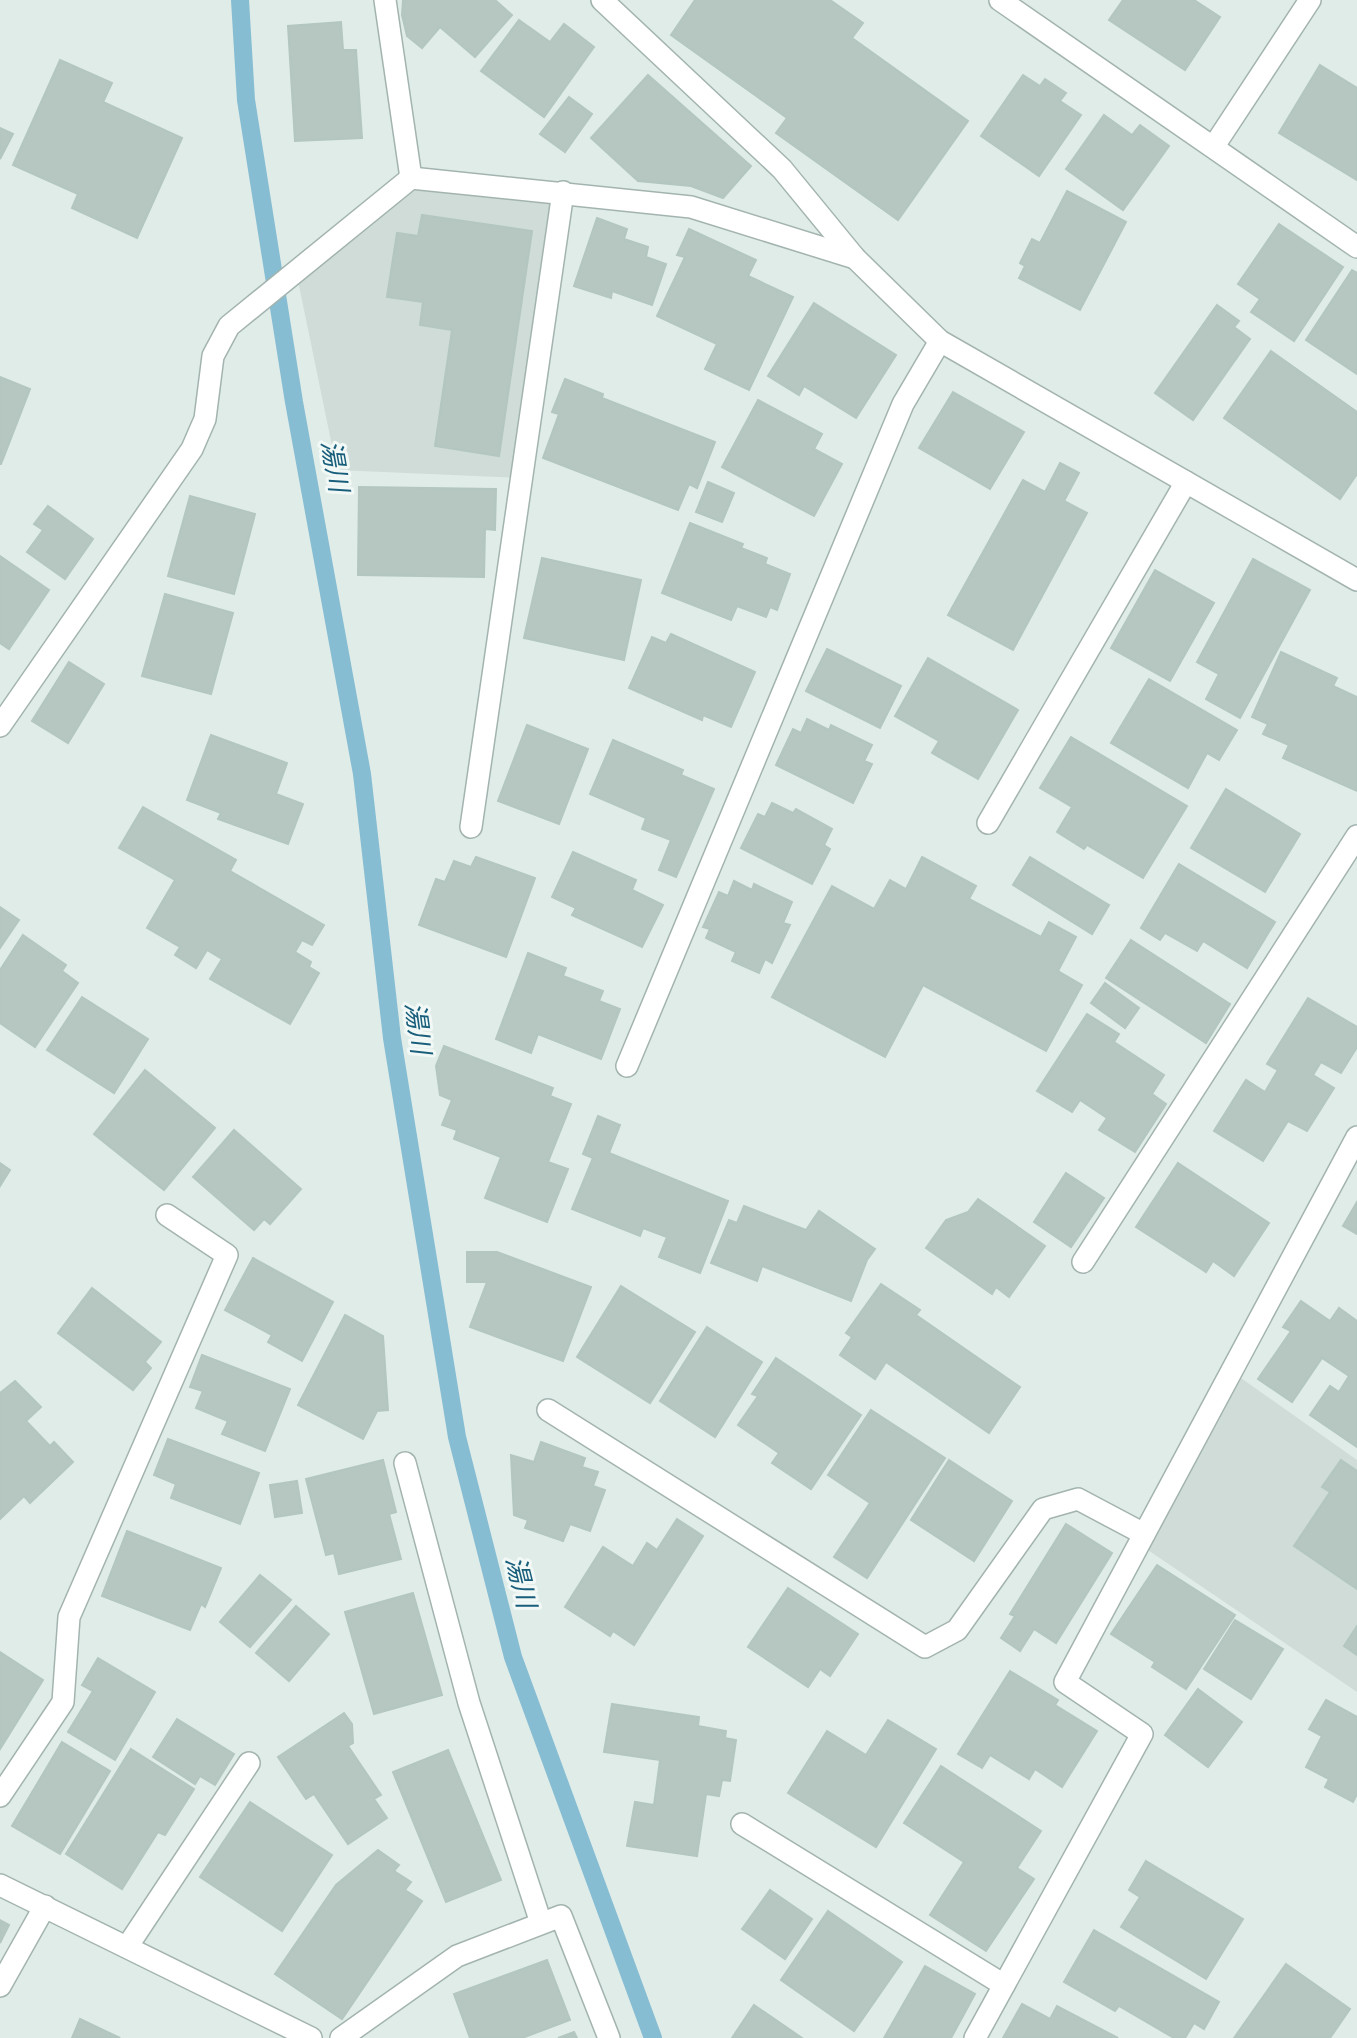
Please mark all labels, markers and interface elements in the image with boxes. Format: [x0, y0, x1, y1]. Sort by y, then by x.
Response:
water label: 湯川 [317, 438, 355, 497]
water label: 湯川 [401, 1000, 437, 1059]
water label: 湯川 [501, 1553, 543, 1614]

